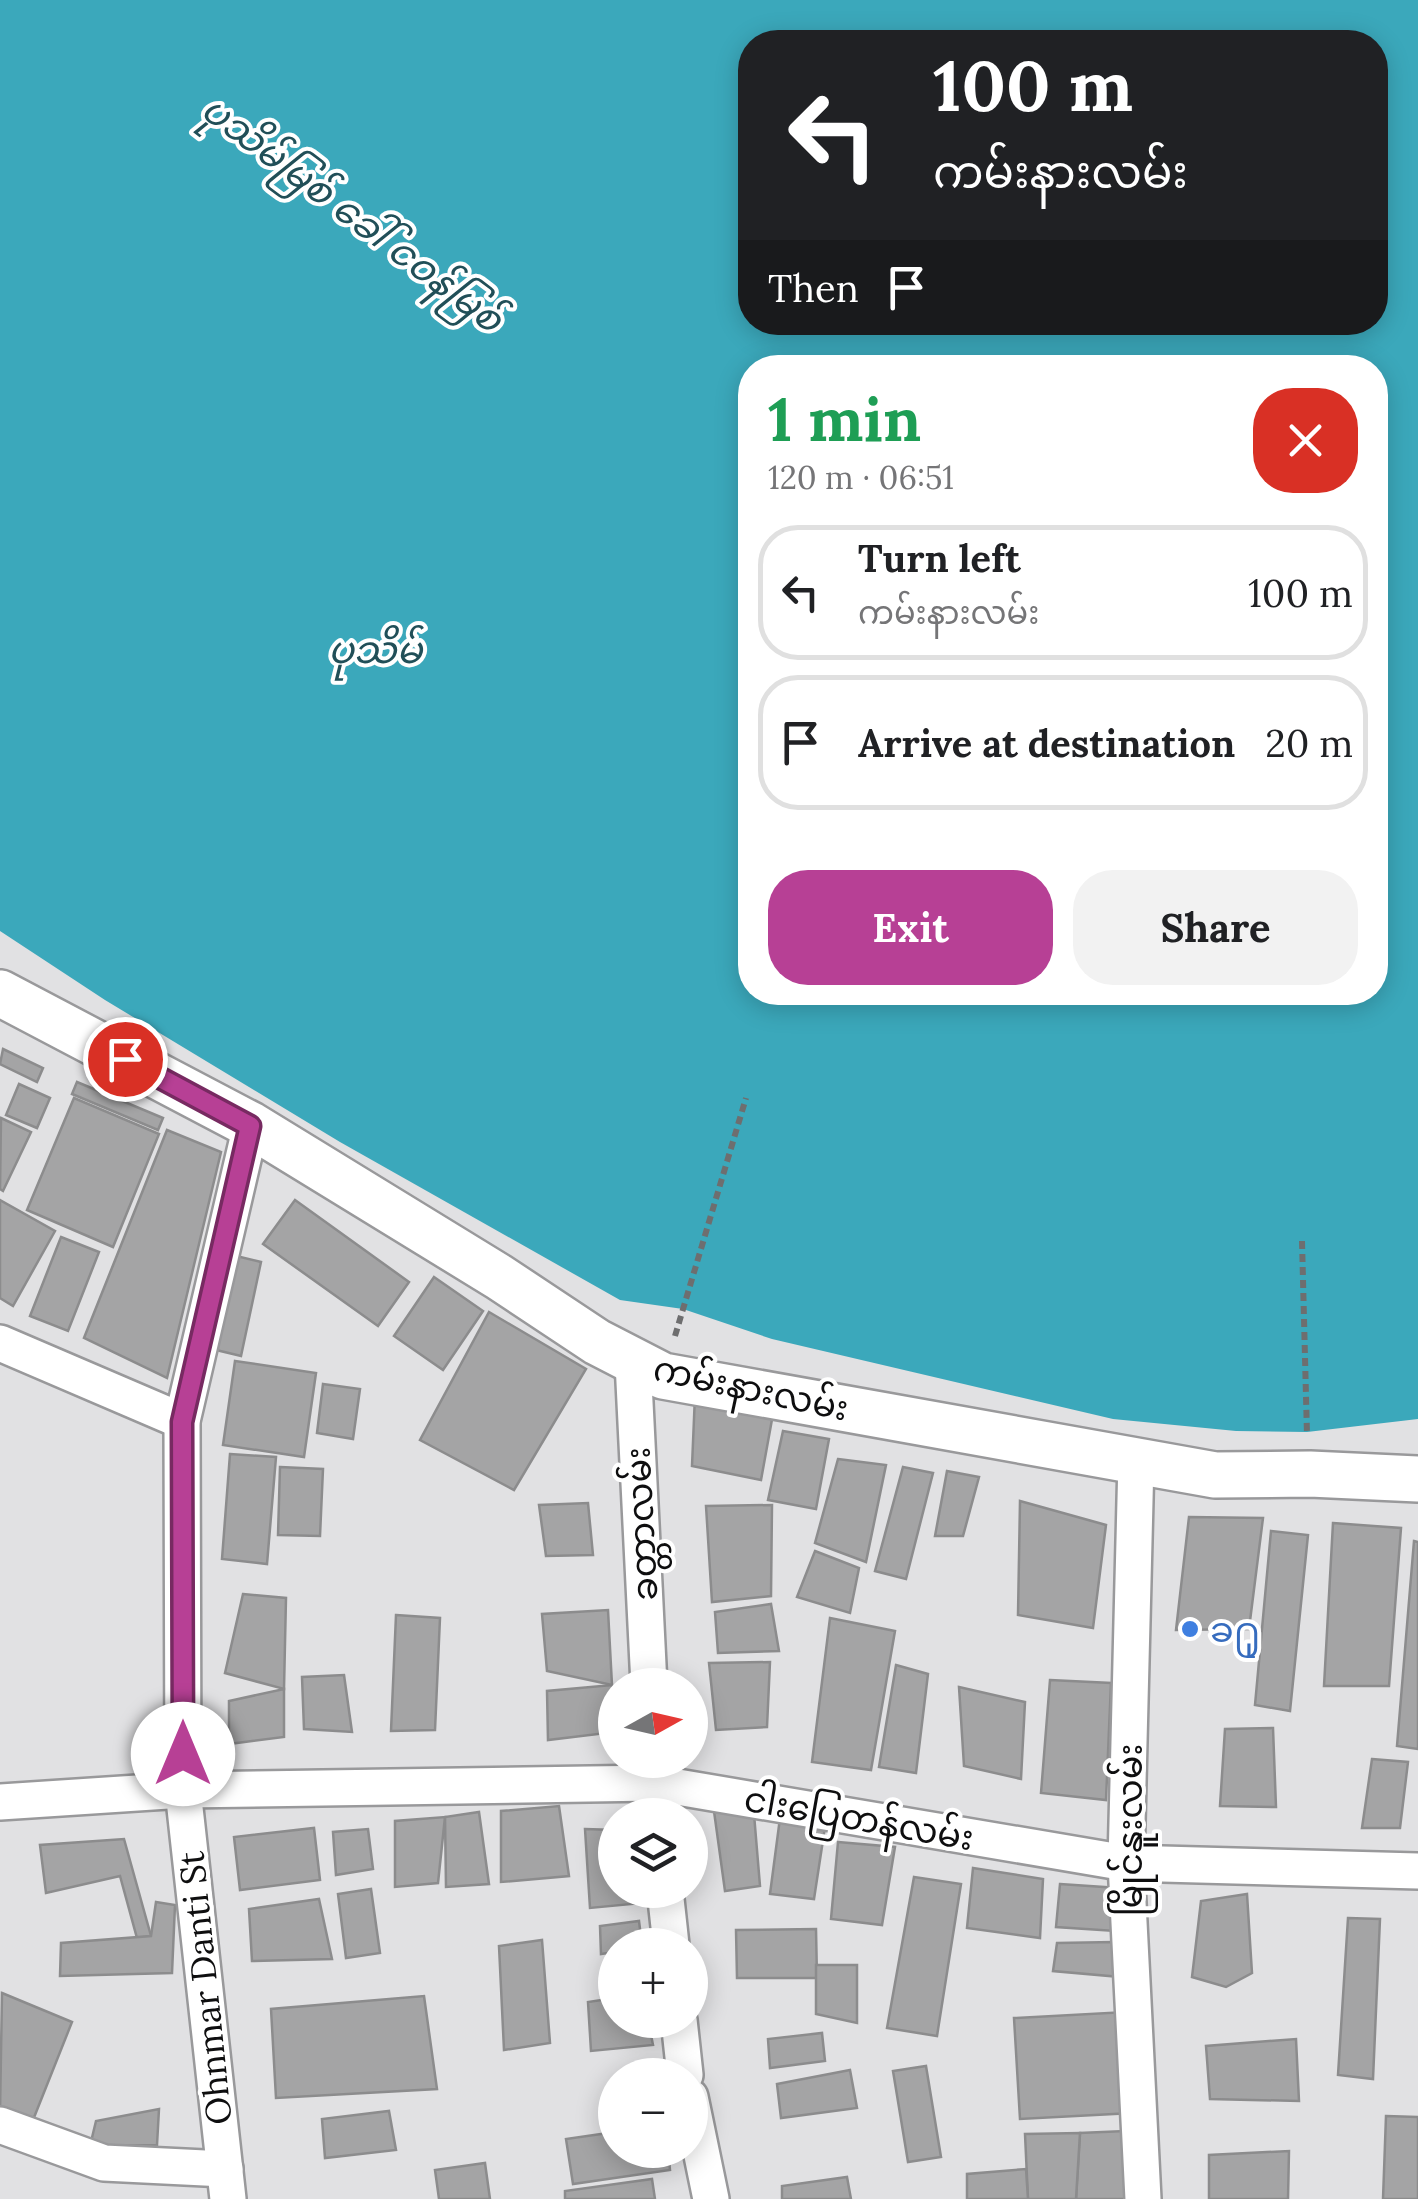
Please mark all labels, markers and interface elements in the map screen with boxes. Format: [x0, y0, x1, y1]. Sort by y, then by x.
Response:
text: 100 m [933, 41, 1133, 130]
icon: left [768, 70, 898, 200]
water label: ပုသိမ်မြစ် ခေါ် ငဝန်မြစ် [188, 83, 516, 350]
text: ကမ်းနားလမ်း [933, 143, 1188, 200]
icon: arrive [879, 260, 934, 315]
text: Then [768, 264, 859, 312]
text: 1 min [768, 381, 921, 457]
button: close [1253, 388, 1358, 493]
text: 120 m · 06:51 [768, 457, 954, 498]
text: Turn left [858, 534, 1021, 582]
icon: left [773, 565, 828, 620]
text: 100 m [1248, 569, 1353, 617]
text: ကမ်းနားလမ်း [858, 592, 1039, 633]
water label: ပုသိမ် [328, 624, 425, 681]
icon: arrive [773, 715, 828, 770]
text: Arrive at destination [858, 719, 1235, 767]
text: 20 m [1265, 719, 1353, 767]
button: Exit [768, 870, 1053, 985]
button: Share [1073, 870, 1358, 985]
pin [83, 1017, 168, 1102]
icon: arrive [98, 1032, 153, 1087]
street label: ကမ်းနားလမ်း [648, 1344, 853, 1436]
street label: ခတ္တာလမ်း [613, 1446, 673, 1602]
place label: ခ႐ု [1210, 1607, 1260, 1658]
marker: ခ႐ု [1179, 1618, 1201, 1640]
north arrow [598, 1668, 708, 1778]
map controls [598, 1668, 708, 2168]
position arrow [131, 1702, 235, 1806]
street label: မြိုင်နူးလမ်း [1106, 1744, 1158, 1916]
street label: ငါးပြေတန်လမ်း [740, 1775, 977, 1866]
button: layers [598, 1798, 708, 1908]
street label: Ohnmar Danti St [168, 1849, 242, 2127]
button: + [598, 1928, 708, 2038]
button: − [598, 2058, 708, 2168]

